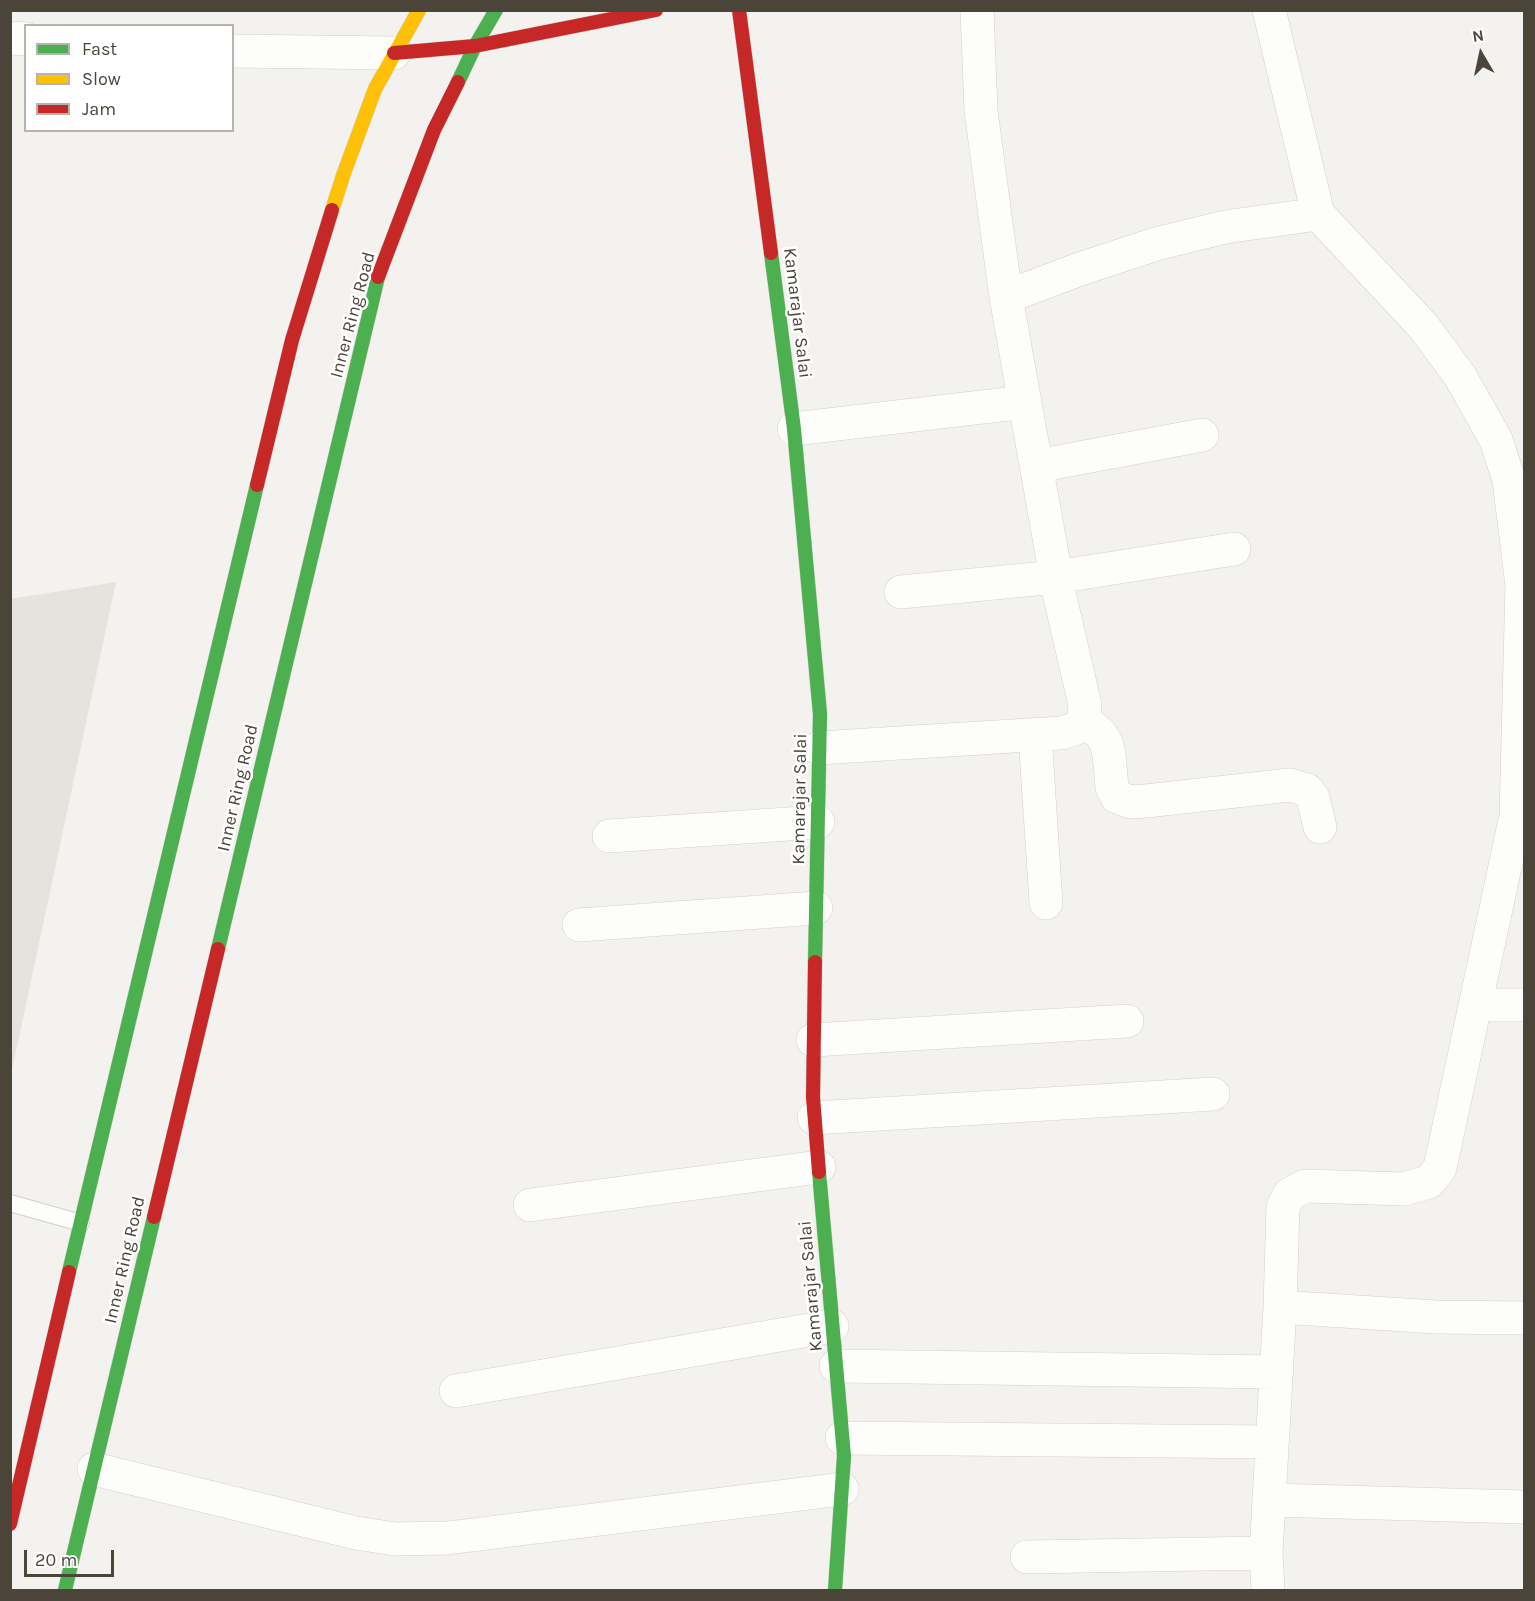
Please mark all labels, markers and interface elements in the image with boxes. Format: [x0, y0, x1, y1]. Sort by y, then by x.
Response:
legend [24, 24, 234, 132]
north arrow [1451, 24, 1511, 84]
text: N [1471, 25, 1485, 46]
text: Fast [82, 38, 117, 60]
text: Slow [82, 68, 121, 90]
text: Jam [82, 98, 116, 120]
street label: Kamarajar Salai [778, 246, 816, 380]
street label: Inner Ring Road [326, 249, 380, 381]
street label: Inner Ring Road [213, 722, 263, 854]
street label: Kamarajar Salai [788, 733, 812, 865]
street label: Inner Ring Road [100, 1194, 150, 1326]
street label: Kamarajar Salai [795, 1220, 827, 1352]
scale bar [27, 1538, 117, 1576]
text: 20 m [35, 1549, 77, 1571]

